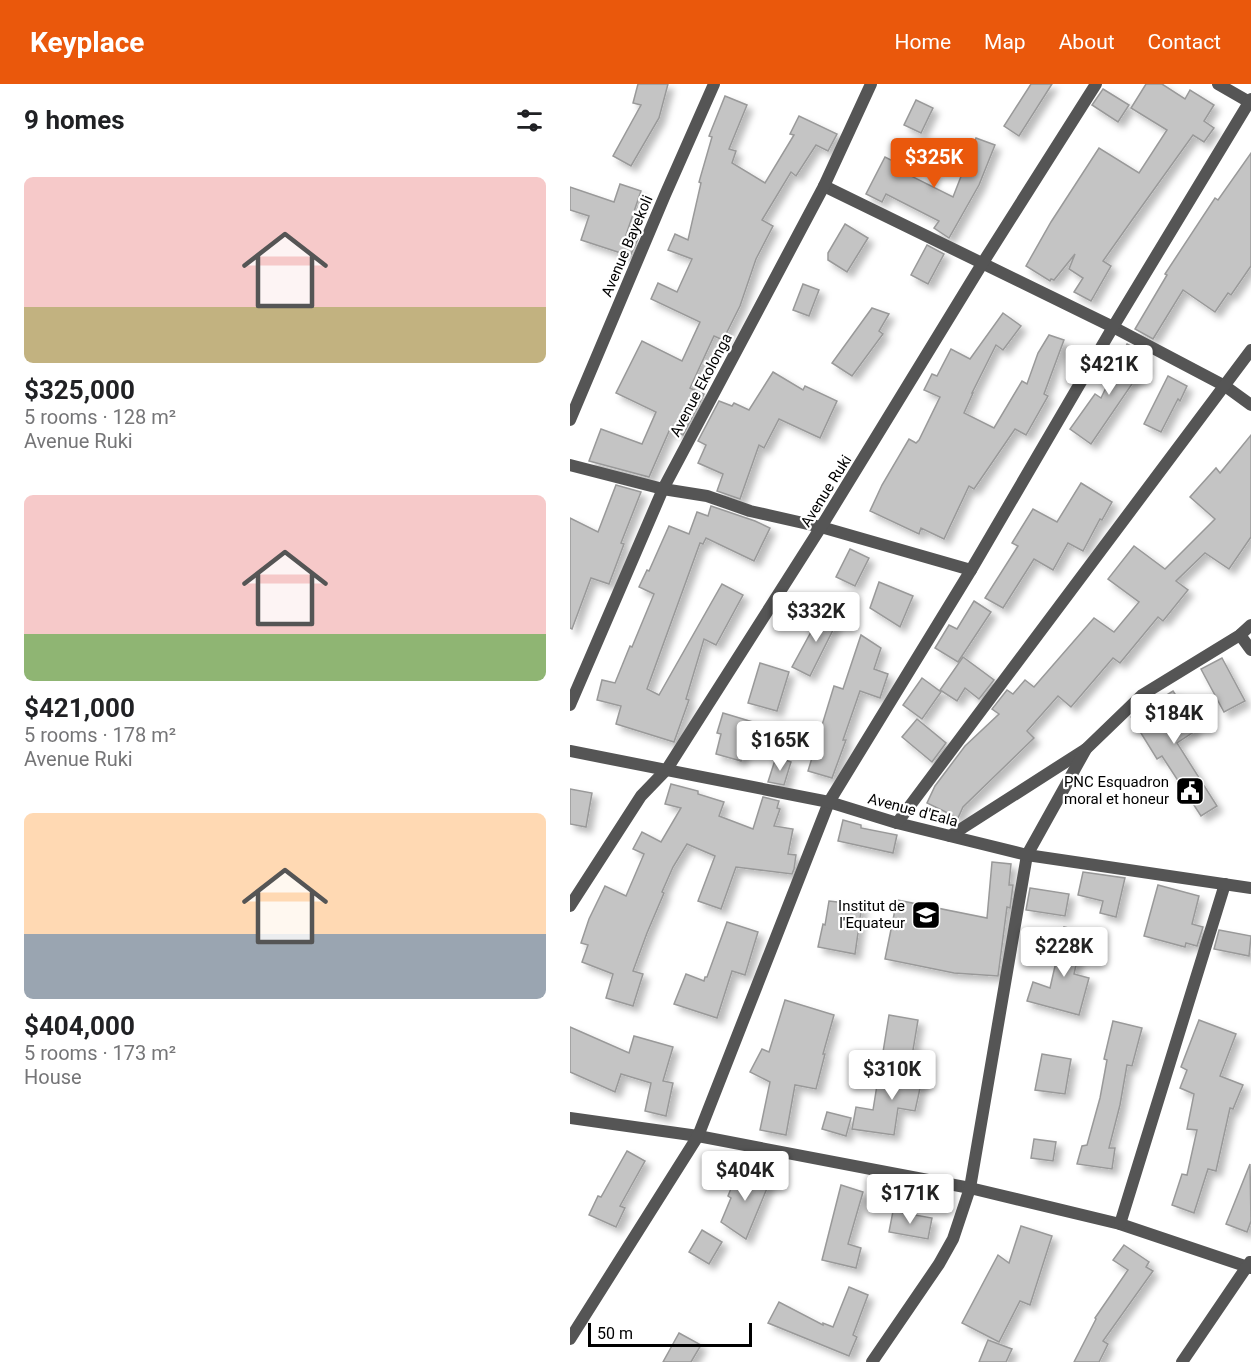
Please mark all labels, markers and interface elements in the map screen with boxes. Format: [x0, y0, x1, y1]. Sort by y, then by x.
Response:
text: Keyplace [30, 26, 144, 59]
text: Home [895, 30, 951, 54]
text: Map [984, 30, 1026, 54]
text: About [1059, 30, 1115, 54]
text: Contact [1148, 30, 1221, 54]
icon: filters [513, 104, 546, 137]
text: 9 homes [24, 105, 125, 135]
pin: $325K [892, 138, 976, 189]
text: $325K [905, 145, 963, 169]
street label: Avenue Bayekoli [598, 193, 656, 299]
icon: home [231, 216, 339, 324]
street label: Avenue Ekolonga [666, 330, 736, 440]
pin: $421K [1067, 345, 1151, 396]
text: $421K [1080, 352, 1138, 376]
text: $325,000 [24, 375, 135, 405]
text: 5 rooms · 128 m² [24, 405, 176, 429]
text: Avenue Ruki [24, 429, 133, 453]
street label: Avenue Ruki [797, 452, 855, 530]
icon: home [231, 534, 339, 642]
pin: $332K [774, 592, 858, 643]
text: $332K [787, 599, 845, 623]
text: $421,000 [24, 693, 135, 723]
pin: $184K [1132, 694, 1216, 745]
text: $184K [1145, 701, 1203, 725]
pin: $165K [738, 721, 822, 772]
text: 5 rooms · 178 m² [24, 723, 176, 747]
text: $165K [751, 728, 809, 752]
text: Avenue Ruki [24, 747, 133, 771]
place label: PNC Esquadron moral et honeur [1064, 773, 1169, 808]
public building icon: PNC Esquadron moral et honeur [1174, 775, 1206, 807]
street label: Avenue d'Eala [866, 789, 960, 831]
icon: home [231, 852, 339, 960]
place label: Institut de l'Equateur [838, 897, 905, 932]
school or university icon: Institut de l'Equateur [910, 899, 942, 931]
pin: $228K [1022, 927, 1106, 978]
text: $228K [1035, 934, 1093, 958]
text: $404,000 [24, 1011, 135, 1041]
text: 5 rooms · 173 m² [24, 1041, 176, 1065]
pin: $310K [850, 1050, 934, 1101]
text: $310K [863, 1057, 921, 1081]
text: House [24, 1065, 82, 1089]
pin: $404K [703, 1151, 787, 1202]
text: $404K [716, 1158, 774, 1182]
pin: $171K [868, 1174, 952, 1225]
text: $171K [881, 1181, 939, 1205]
scale bar [588, 1320, 752, 1348]
text: 50 m [597, 1324, 633, 1343]

